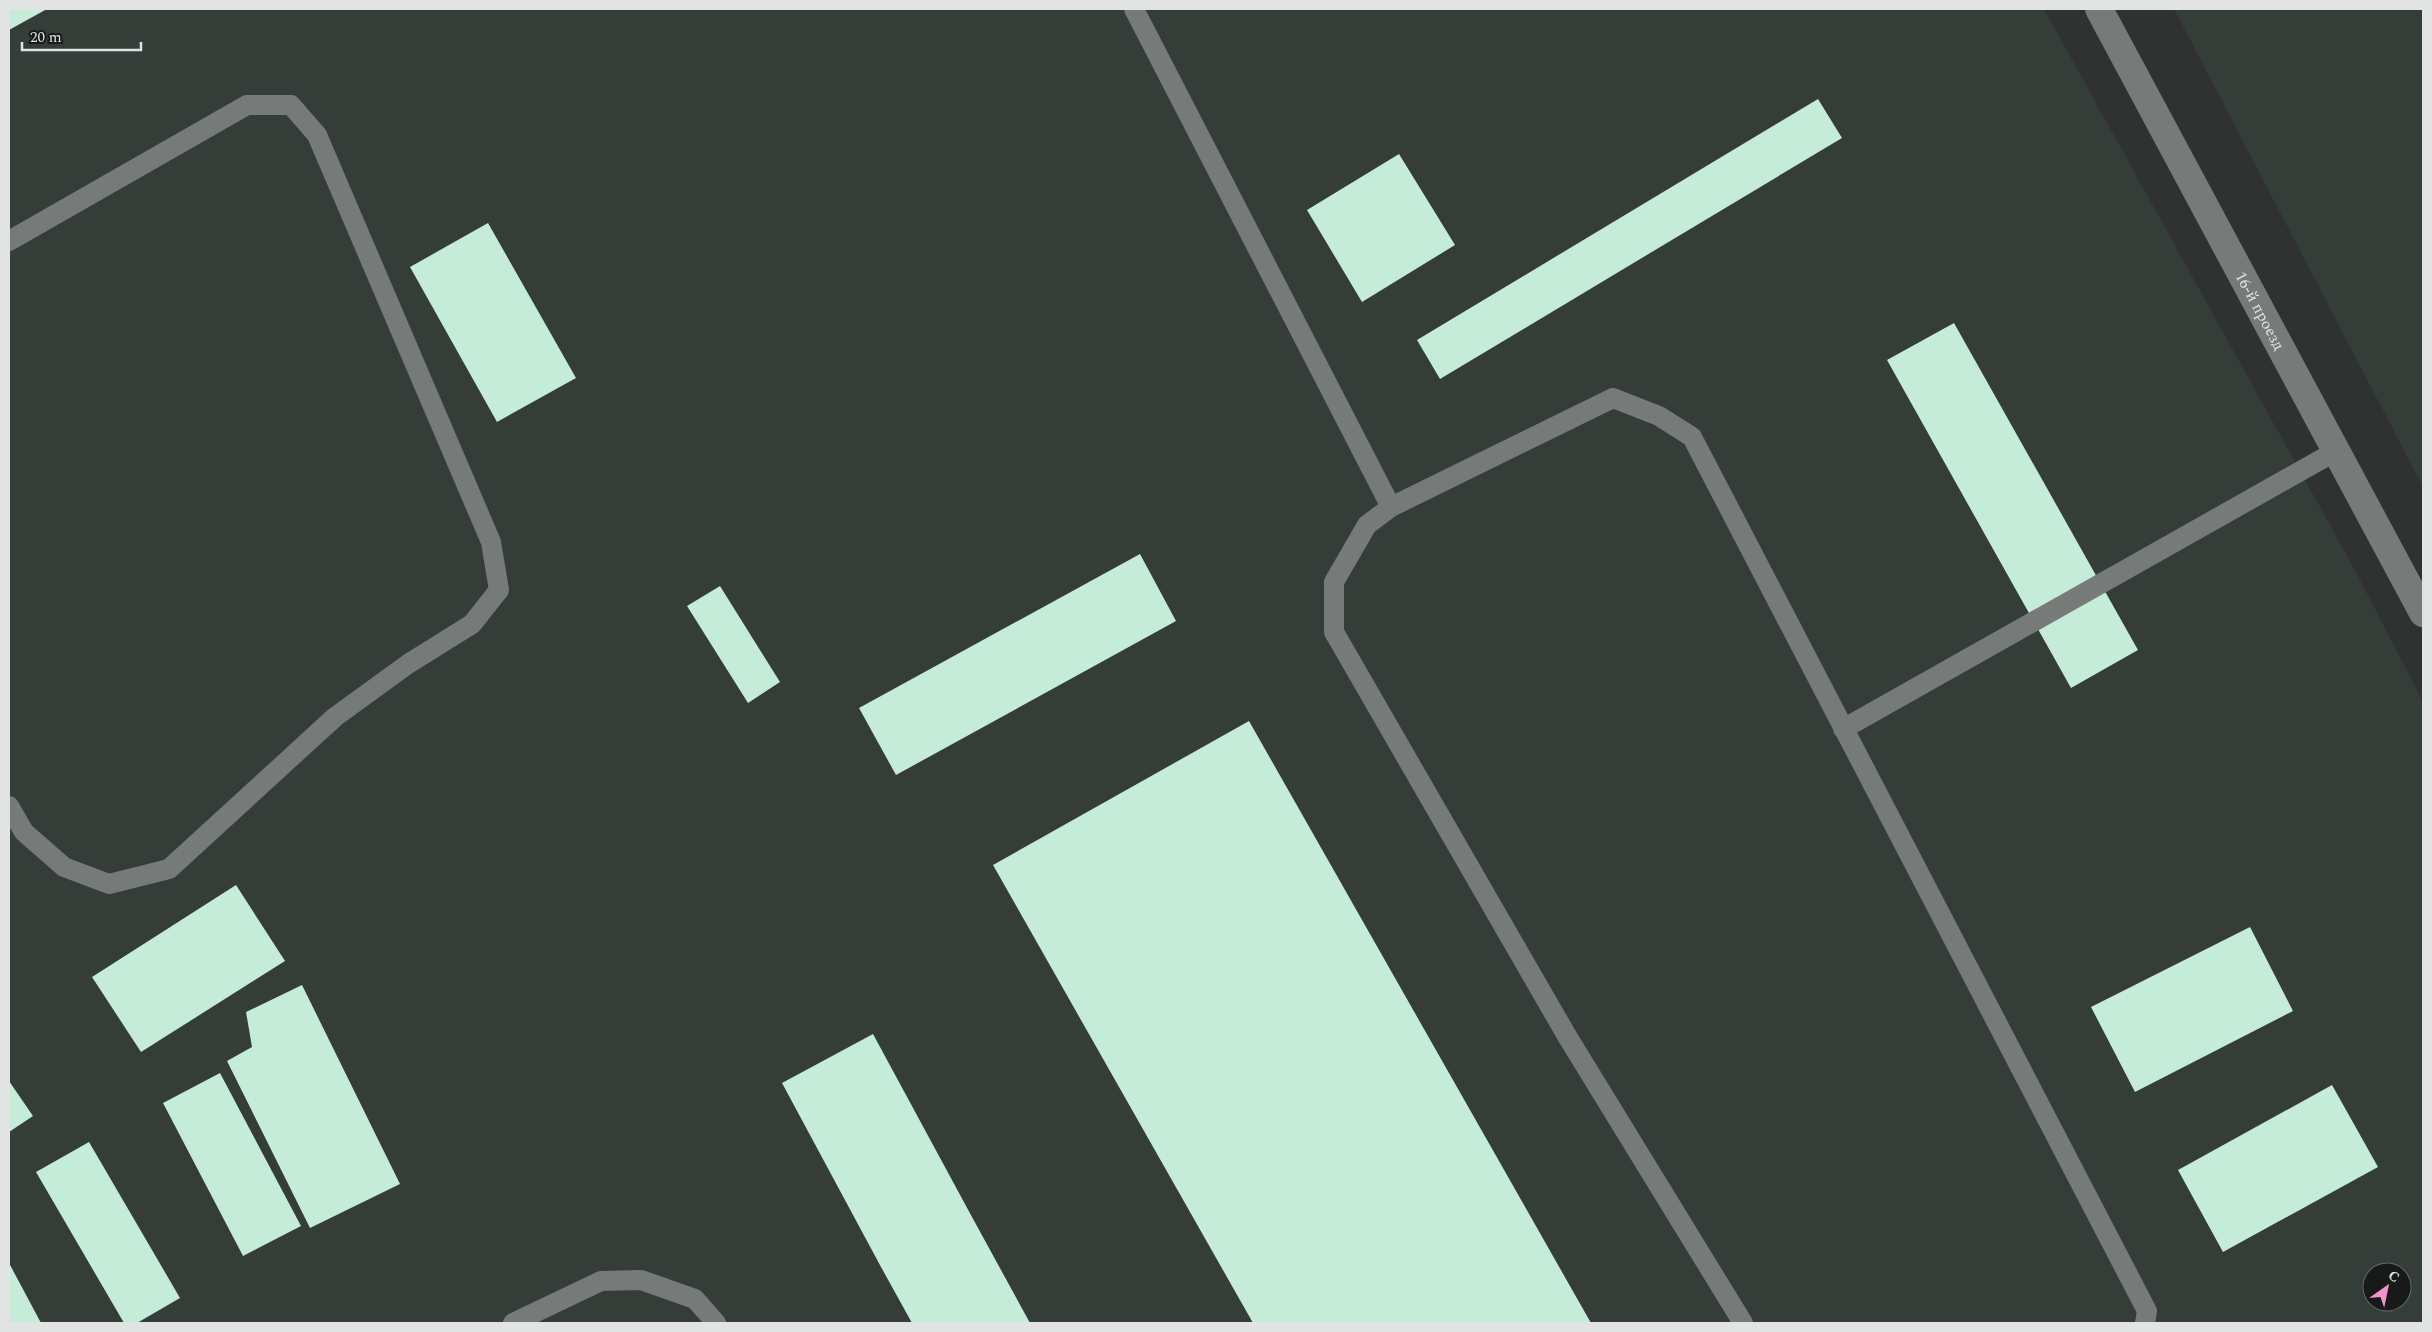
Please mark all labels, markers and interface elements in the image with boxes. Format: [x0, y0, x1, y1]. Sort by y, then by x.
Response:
scale bar [22, 20, 141, 52]
text: 20 m [30, 26, 62, 49]
street label: 16-й проезд [2229, 267, 2291, 355]
north arrow [2362, 1262, 2412, 1312]
text: С [2384, 1265, 2404, 1288]

